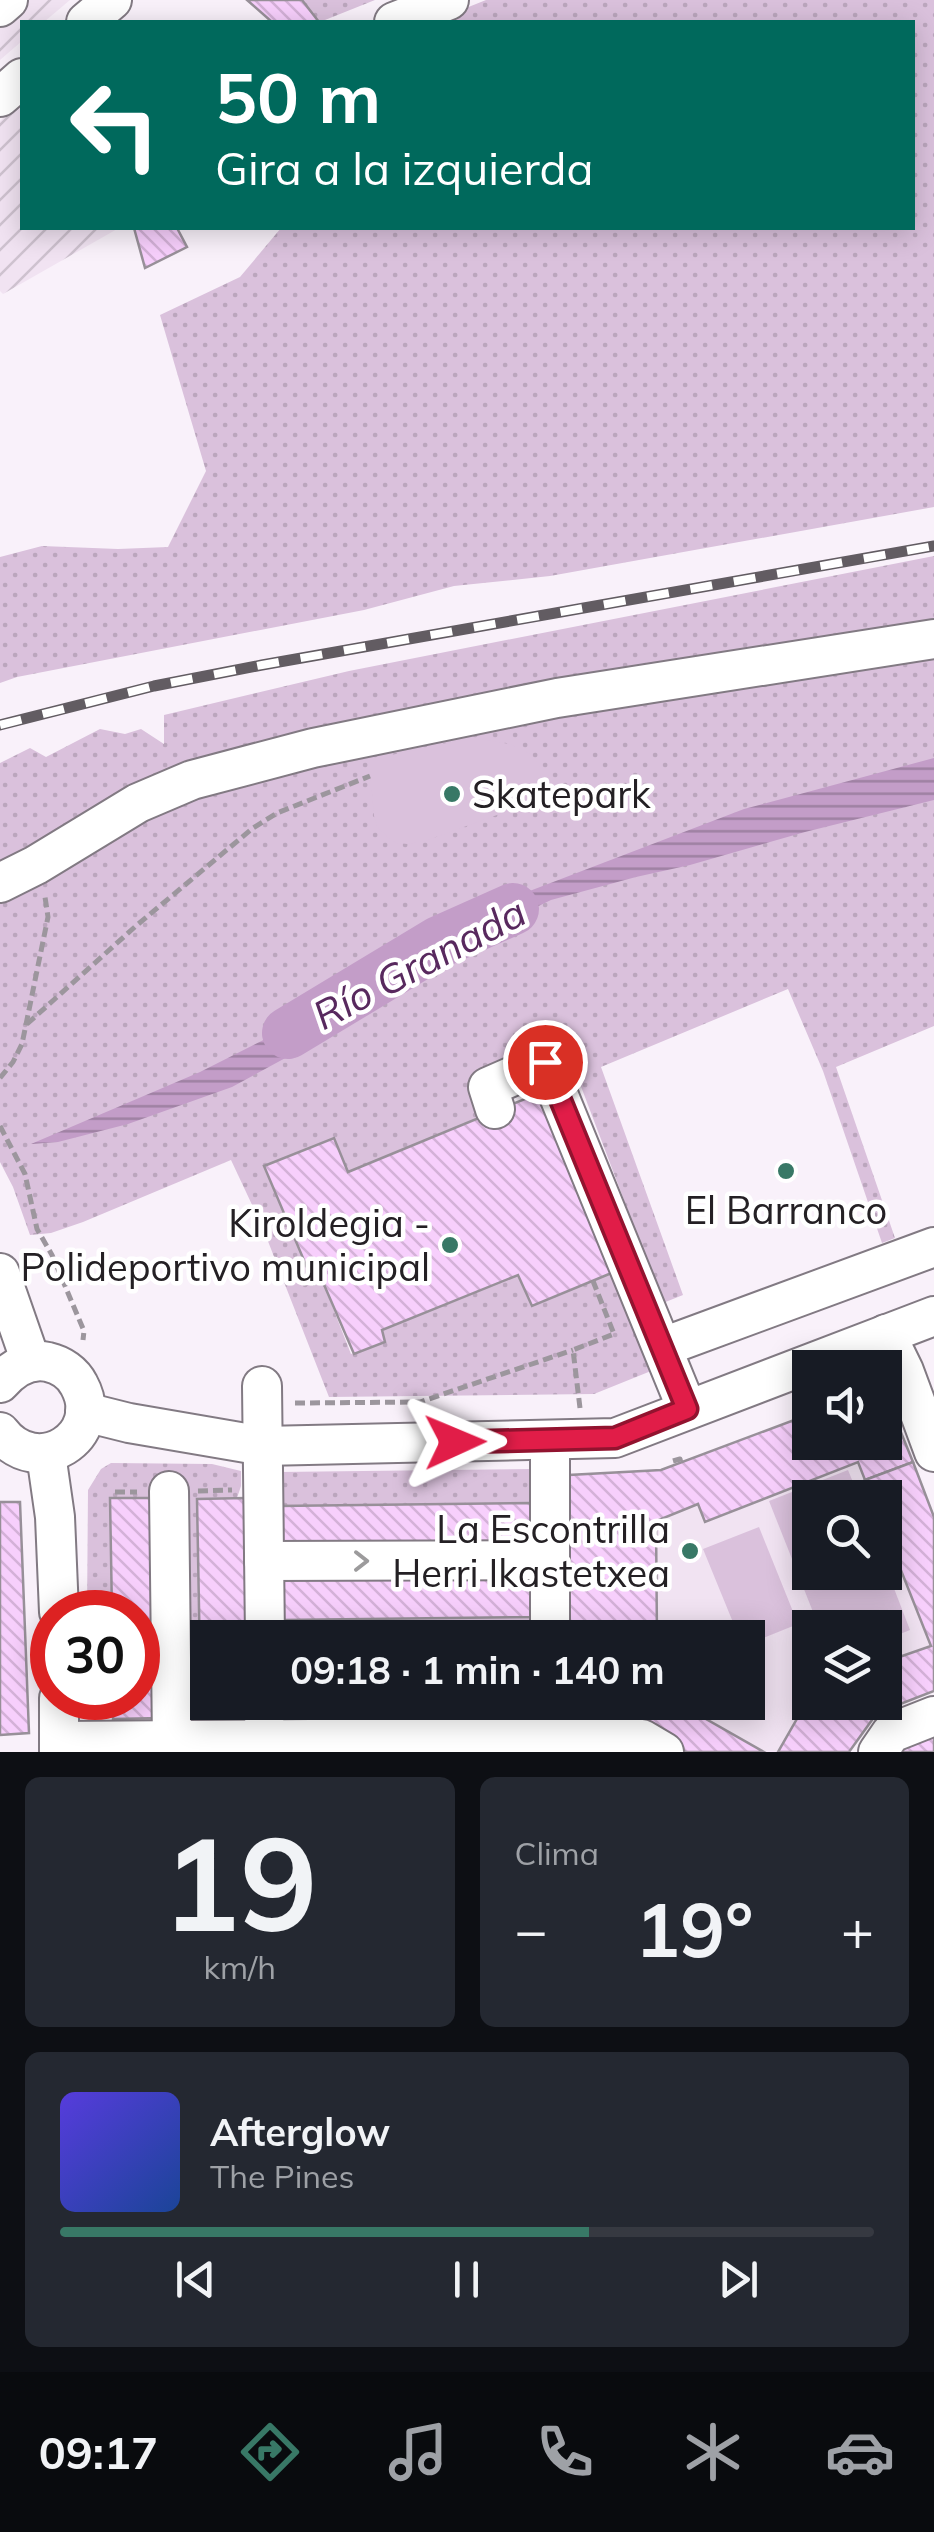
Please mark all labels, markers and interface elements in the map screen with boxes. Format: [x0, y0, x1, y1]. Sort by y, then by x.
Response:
text: 50 m [215, 53, 381, 141]
icon: left [50, 60, 180, 190]
text: Gira a la izquierda [215, 140, 593, 196]
place label: Skatepark [472, 770, 651, 818]
marker: Skatepark [441, 783, 463, 805]
water label: Río Granada [304, 886, 534, 1040]
pin [503, 1020, 588, 1105]
icon: arrive [518, 1035, 573, 1090]
marker: El Barranco [775, 1160, 797, 1182]
place label: El Barranco [685, 1186, 887, 1234]
place label: Kiroldegia - Polideportivo municipal [21, 1199, 430, 1291]
marker: Kiroldegia - Polideportivo municipal [439, 1234, 461, 1256]
map controls [792, 1350, 902, 1720]
button: sound [792, 1350, 902, 1460]
position arrow [403, 1390, 507, 1494]
button: search [792, 1480, 902, 1590]
place label: La Escontrilla Herri Ikastetxea [392, 1505, 670, 1597]
marker: La Escontrilla Herri Ikastetxea [679, 1540, 701, 1562]
one-way arrow [354, 1550, 370, 1572]
speed limit sign: 30 [30, 1590, 160, 1720]
button: layers [792, 1610, 902, 1720]
text: 09:18 · 1 min · 140 m [290, 1646, 665, 1694]
text: 19 [162, 1800, 318, 1964]
text: Clima [515, 1833, 599, 1873]
text: 19° [635, 1882, 753, 1976]
text: − [515, 1895, 548, 1964]
text: + [841, 1895, 874, 1964]
text: km/h [204, 1947, 276, 1987]
text: Afterglow [210, 2108, 390, 2156]
text: The Pines [210, 2156, 354, 2196]
icon: previous [168, 2252, 223, 2307]
icon: pause [439, 2252, 494, 2307]
icon: next [711, 2252, 766, 2307]
icon: directions [235, 2417, 305, 2487]
icon: music [383, 2417, 453, 2487]
icon: phone [530, 2417, 600, 2487]
icon: climate [678, 2417, 748, 2487]
icon: car [825, 2417, 895, 2487]
text: 09:17 [39, 2424, 158, 2480]

